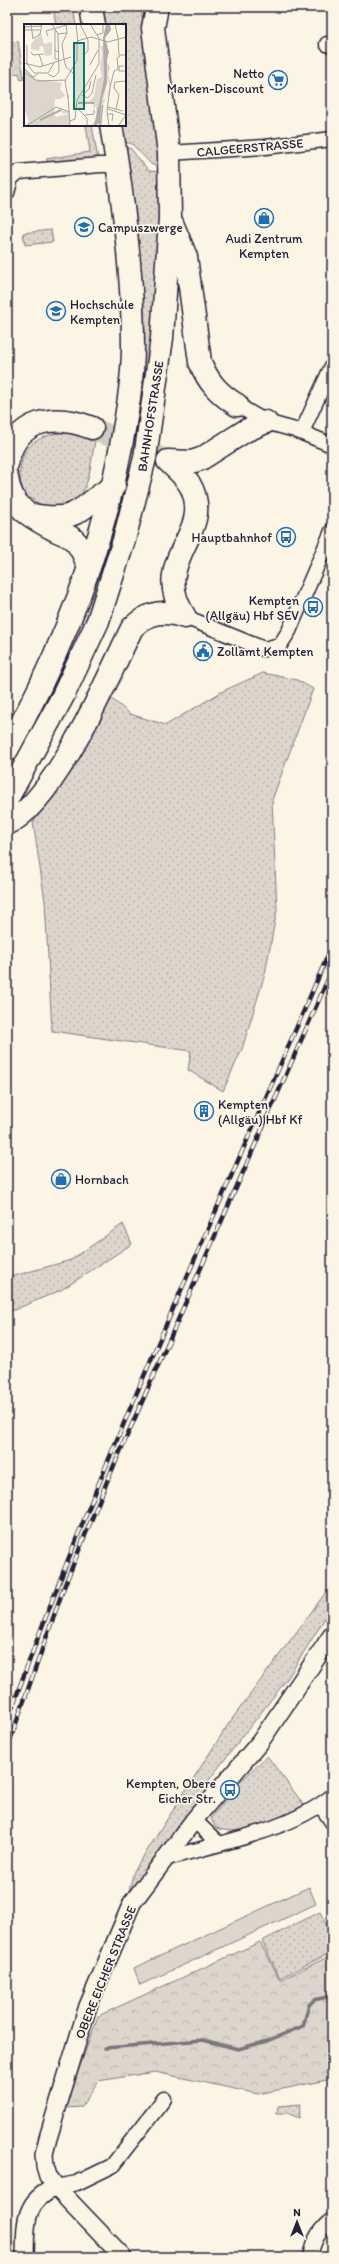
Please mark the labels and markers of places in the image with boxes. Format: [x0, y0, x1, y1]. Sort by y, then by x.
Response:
place label: Netto Marken-Discount [167, 66, 264, 96]
supermarket icon: Netto Marken-Discount [267, 69, 289, 91]
shop icon: Audi Zentrum Kempten [253, 207, 275, 229]
school or university icon: Campuszwerge [73, 216, 95, 238]
place label: Campuszwerge [98, 220, 183, 235]
place label: Audi Zentrum Kempten [225, 231, 303, 261]
place label: Hochschule Kempten [70, 297, 134, 327]
school or university icon: Hochschule Kempten [45, 300, 67, 322]
bus stop icon: Hauptbahnhof [275, 526, 297, 548]
place label: Hauptbahnhof [191, 530, 272, 545]
place label: Kempten (Allgäu) Hbf SEV [206, 593, 300, 623]
bus stop icon: Kempten (Allgäu) Hbf SEV [302, 596, 324, 618]
public building icon: Zollamt Kempten [192, 640, 214, 662]
place label: Zollamt Kempten [217, 644, 314, 659]
place label: Kempten (Allgäu) Hbf Kf [218, 1097, 302, 1127]
building icon: Kempten (Allgäu) Hbf Kf [193, 1100, 215, 1122]
shop icon: Hornbach [50, 1168, 72, 1190]
place label: Hornbach [75, 1172, 129, 1187]
place label: Kempten, Obere Eicher Str. [126, 1776, 216, 1806]
bus stop icon: Kempten, Obere Eicher Str. [219, 1779, 241, 1801]

